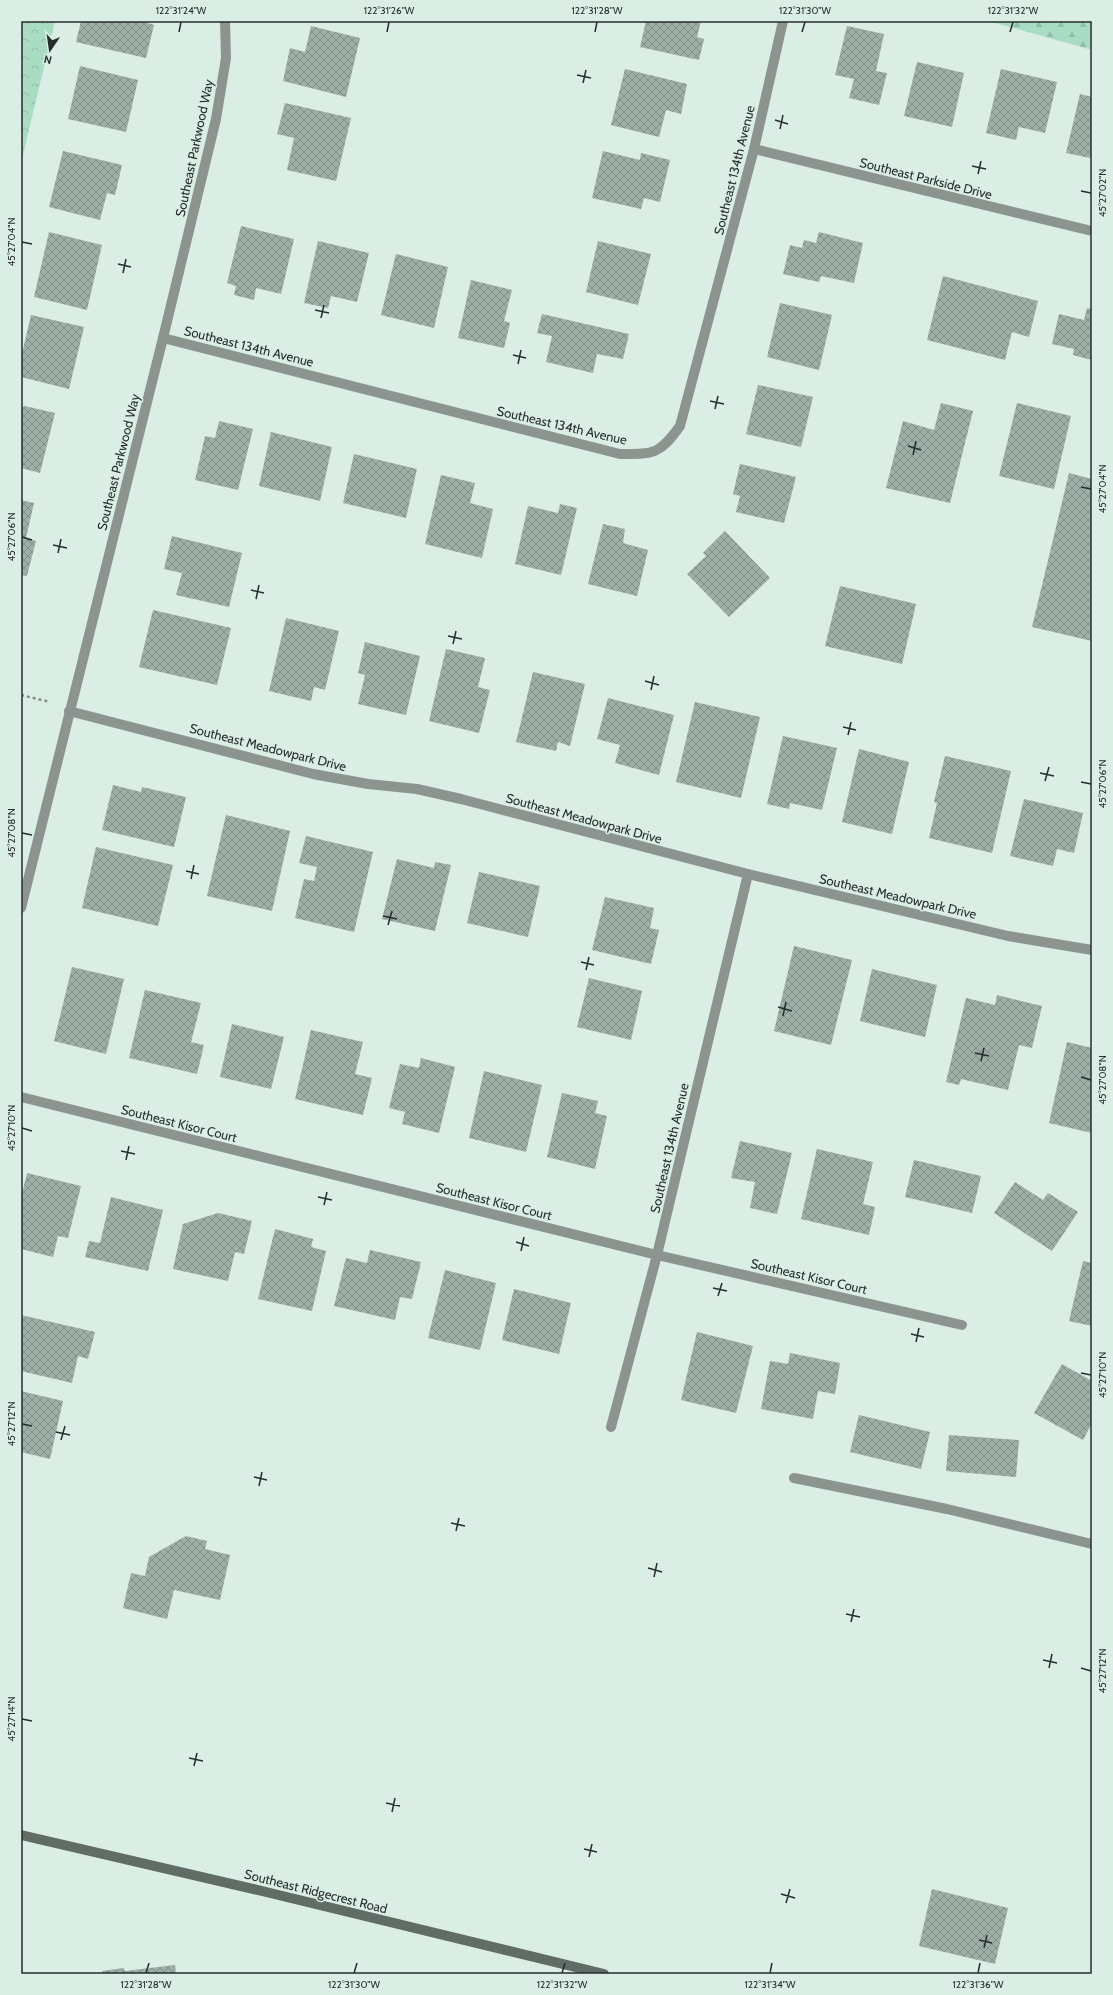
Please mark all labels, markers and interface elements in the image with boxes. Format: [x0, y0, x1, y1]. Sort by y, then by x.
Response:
text: 122°31'24"W [156, 4, 207, 17]
text: 122°31'26"W [364, 4, 415, 17]
text: 122°31'28"W [571, 4, 623, 17]
text: 122°31'30"W [779, 4, 832, 17]
text: 122°31'32"W [988, 4, 1039, 17]
north arrow [30, 30, 70, 70]
text: N [42, 52, 53, 67]
street label: Southeast Parkwood Way [172, 77, 216, 218]
street label: Southeast 134th Avenue [710, 103, 758, 236]
street label: Southeast Parkside Drive [858, 154, 994, 202]
text: 45°27'02"N [1096, 169, 1109, 217]
text: 45°27'04"N [5, 218, 18, 267]
street label: Southeast 134th Avenue [183, 322, 316, 370]
street label: Southeast Parkwood Way [93, 392, 143, 532]
street label: Southeast 134th Avenue [495, 402, 629, 448]
text: 45°27'04"N [1096, 465, 1109, 514]
text: 45°27'06"N [5, 512, 18, 562]
street label: Southeast Meadowpark Drive [188, 720, 348, 774]
text: 45°27'06"N [1096, 759, 1109, 809]
street label: Southeast Meadowpark Drive [504, 789, 664, 847]
text: 45°27'08"N [5, 808, 18, 858]
street label: Southeast Meadowpark Drive [818, 870, 979, 922]
text: 45°27'08"N [1096, 1055, 1109, 1105]
street label: Southeast 134th Avenue [646, 1081, 692, 1215]
street label: Southeast Kisor Court [119, 1101, 239, 1145]
text: 45°27'10"N [5, 1105, 18, 1151]
street label: Southeast Kisor Court [434, 1179, 554, 1223]
street label: Southeast Kisor Court [749, 1255, 869, 1297]
text: 45°27'10"N [1096, 1352, 1109, 1398]
text: 45°27'12"N [5, 1402, 18, 1446]
text: 45°27'12"N [1096, 1649, 1109, 1693]
text: 45°27'14"N [5, 1696, 18, 1742]
street label: Southeast Ridgecrest Road [243, 1865, 389, 1917]
text: 122°31'28"W [120, 1978, 172, 1991]
text: 122°31'30"W [328, 1978, 381, 1991]
text: 122°31'32"W [537, 1978, 588, 1991]
text: 122°31'34"W [745, 1978, 796, 1991]
text: 122°31'36"W [953, 1978, 1004, 1991]

